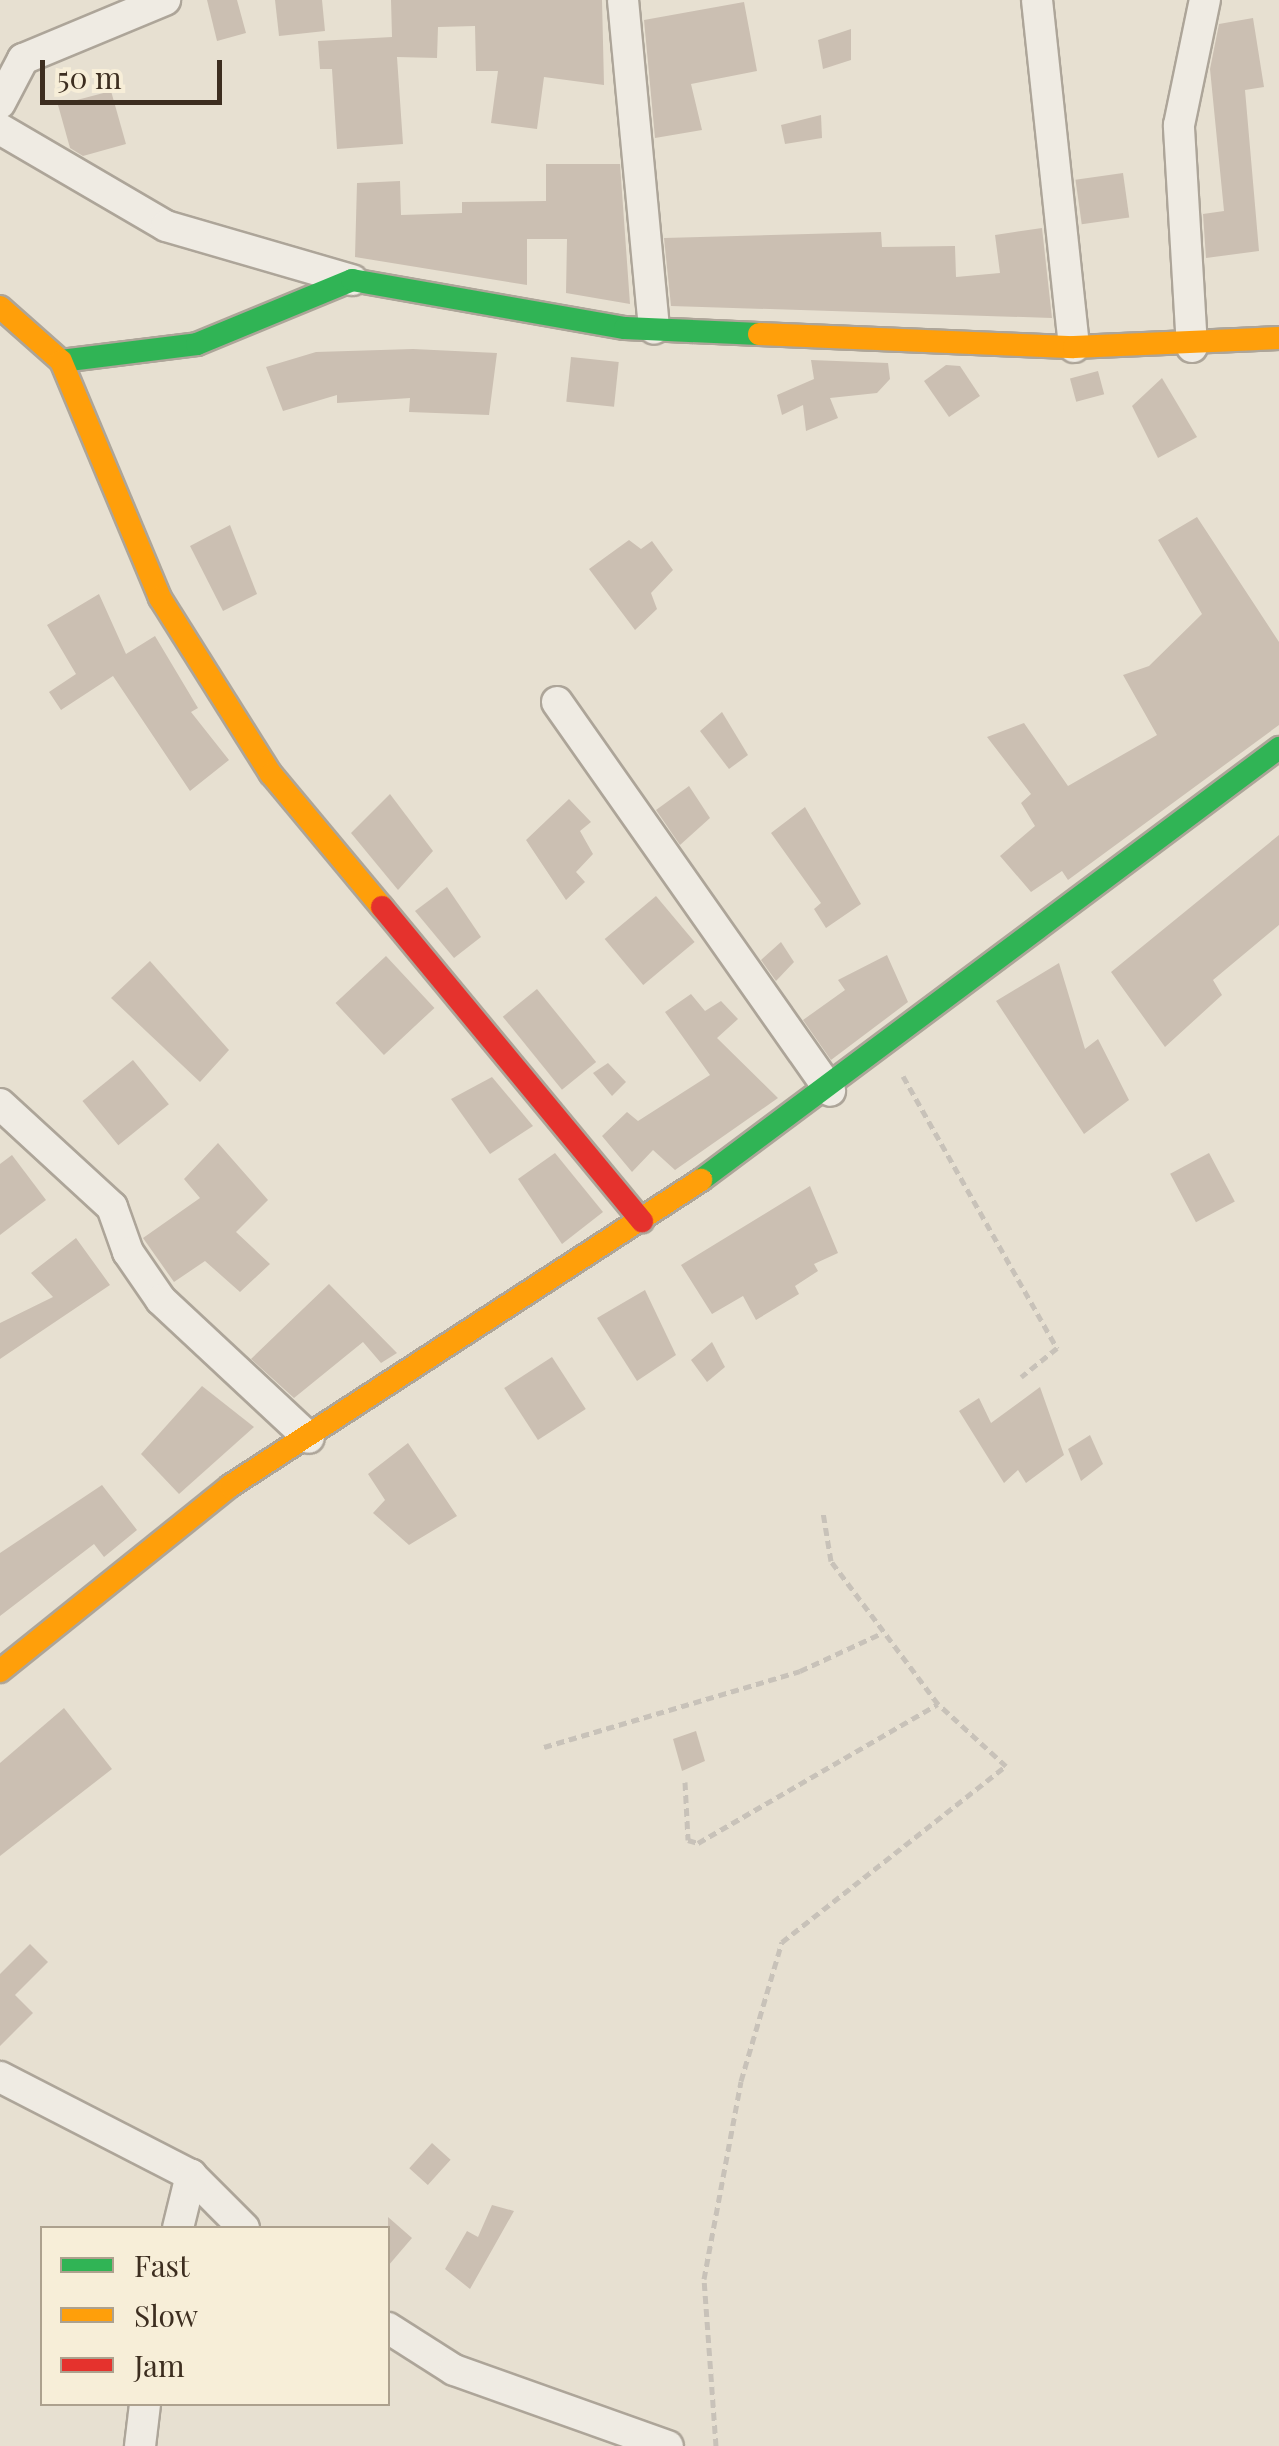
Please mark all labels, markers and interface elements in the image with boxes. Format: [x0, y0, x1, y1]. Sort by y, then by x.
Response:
scale bar [45, 40, 228, 102]
text: 50 m [57, 57, 122, 97]
legend [40, 2226, 390, 2406]
text: Fast [134, 2245, 190, 2285]
text: Slow [134, 2295, 198, 2335]
text: Jam [134, 2345, 185, 2385]

